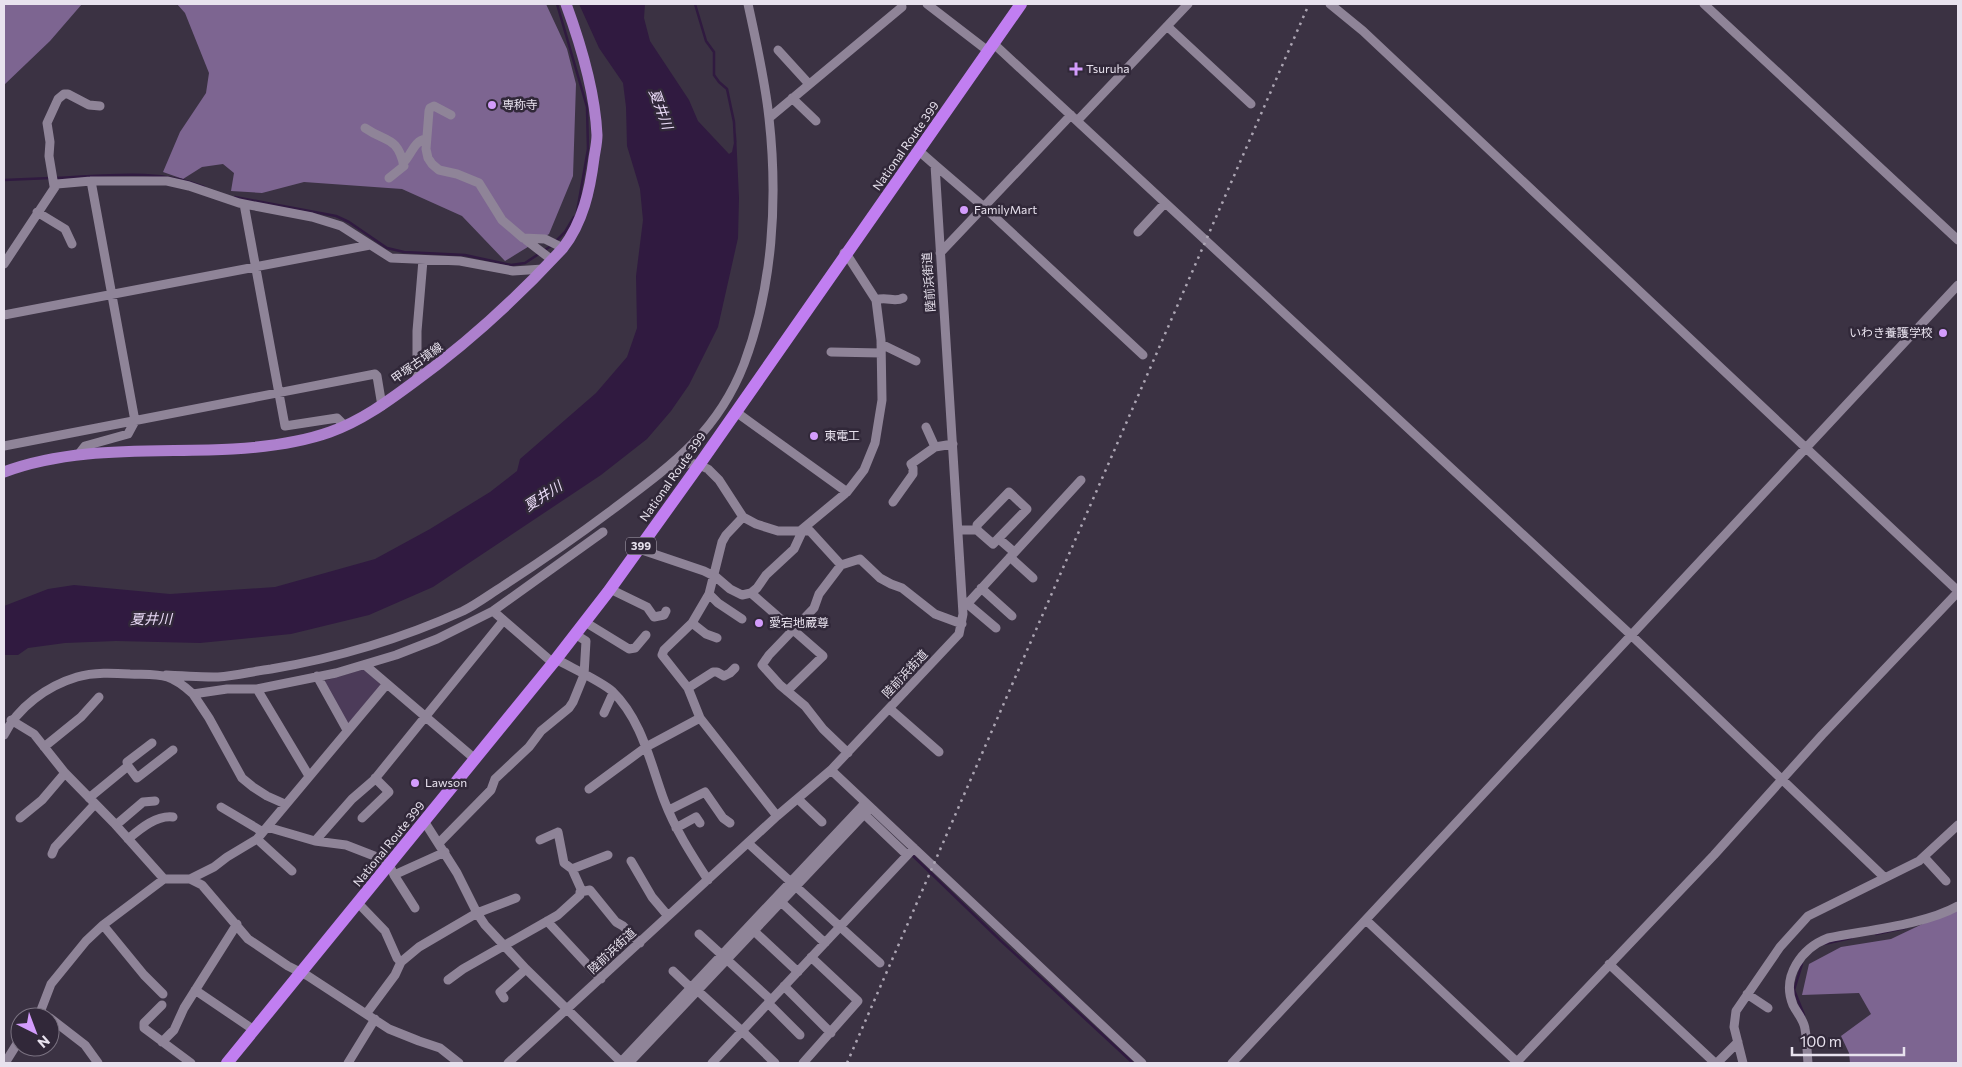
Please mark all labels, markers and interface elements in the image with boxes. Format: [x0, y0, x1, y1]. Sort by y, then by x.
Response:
place label: Tsuruha [1086, 61, 1130, 75]
marker: Tsuruha [1070, 63, 1082, 75]
water label: 夏井川 [646, 86, 677, 133]
place label: 専称寺 [502, 97, 538, 111]
street label: National Route 399 [869, 98, 941, 193]
marker: 専称寺 [486, 99, 498, 111]
place label: FamilyMart [974, 202, 1037, 216]
marker: FamilyMart [958, 204, 970, 216]
street label: 陸前浜街道 [919, 252, 937, 312]
place label: いわき養護学校 [1849, 325, 1933, 339]
marker: いわき養護学校 [1937, 327, 1949, 339]
street label: 甲塚古墳線 [388, 339, 445, 385]
place label: 東電工 [824, 428, 860, 442]
street label: National Route 399 [636, 429, 708, 524]
marker: 東電工 [808, 430, 820, 442]
water label: 夏井川 [520, 476, 567, 514]
road number: 399 [626, 538, 656, 554]
water label: 夏井川 [130, 610, 174, 627]
place label: 愛宕地蔵尊 [769, 615, 829, 629]
marker: 愛宕地蔵尊 [753, 617, 765, 629]
street label: 陸前浜街道 [879, 647, 930, 700]
place label: Lawson [425, 775, 467, 789]
marker: Lawson [409, 777, 421, 789]
street label: National Route 399 [350, 798, 427, 889]
street label: 陸前浜街道 [585, 925, 638, 976]
north arrow [10, 1007, 60, 1057]
scale bar [1792, 1024, 1904, 1056]
text: N [34, 1032, 54, 1052]
text: 100 m [1800, 1032, 1842, 1050]

